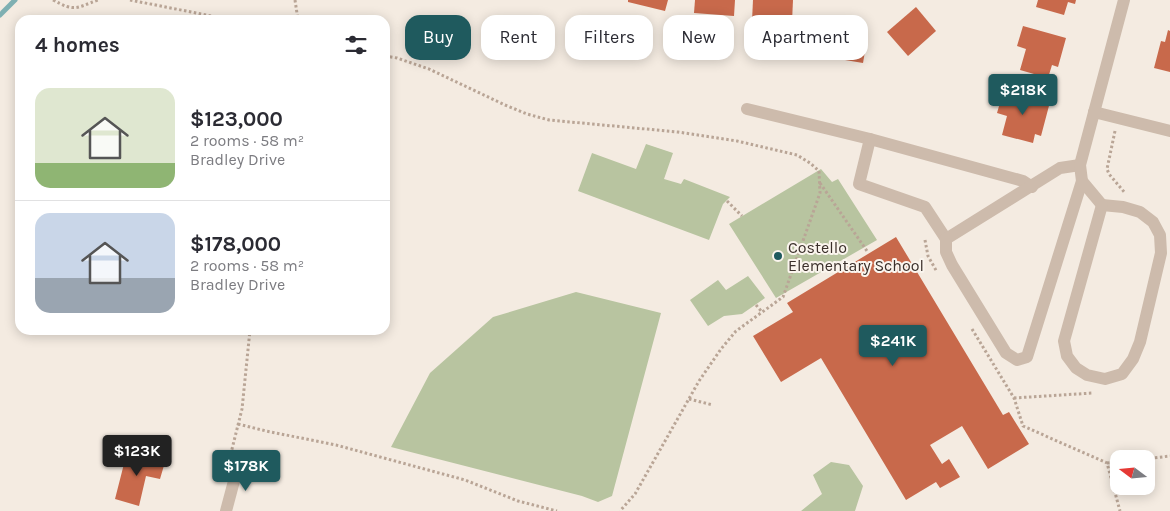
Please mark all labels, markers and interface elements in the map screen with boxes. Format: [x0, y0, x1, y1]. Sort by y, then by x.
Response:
chip: Buy [405, 15, 471, 60]
chip: Rent [481, 15, 555, 60]
chip: Filters [565, 15, 653, 60]
chip: New [663, 15, 734, 60]
chip: Apartment [744, 15, 868, 60]
icon: filters [342, 31, 370, 59]
text: 4 homes [35, 33, 120, 57]
pin: $218K [988, 74, 1058, 116]
text: $218K [999, 80, 1047, 99]
text: $123,000 [190, 107, 283, 131]
icon: home [75, 108, 135, 168]
text: 2 rooms · 58 m² [190, 131, 304, 150]
text: Bradley Drive [190, 150, 285, 169]
text: $178,000 [190, 232, 281, 256]
icon: home [75, 233, 135, 293]
place label: Costello Elementary School [788, 238, 924, 275]
marker: Costello Elementary School [772, 250, 784, 262]
text: 2 rooms · 58 m² [190, 256, 304, 275]
text: Bradley Drive [190, 275, 285, 294]
pin: $241K [858, 324, 928, 367]
text: $241K [870, 331, 916, 350]
pin: $123K [102, 434, 172, 477]
text: $123K [114, 441, 160, 460]
pin: $178K [211, 450, 281, 492]
north arrow [1110, 450, 1155, 495]
map controls [1110, 450, 1155, 495]
text: $178K [223, 456, 269, 475]

